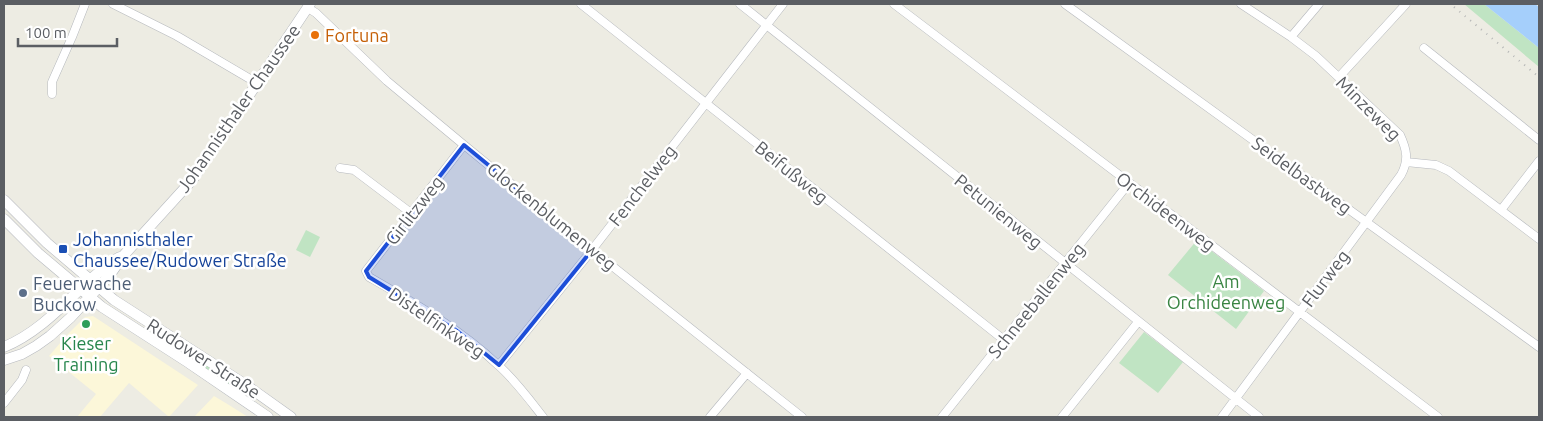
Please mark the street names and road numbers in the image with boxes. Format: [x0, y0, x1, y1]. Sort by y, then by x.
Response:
street label: Johannisthaler Chaussee [172, 20, 304, 196]
street label: Minzeweg [1333, 72, 1405, 144]
street label: Seidelbastweg [1248, 132, 1356, 218]
street label: Beifußweg [752, 137, 832, 207]
street label: Fenchelweg [604, 141, 680, 229]
street label: Glockenblumenweg [484, 158, 620, 274]
street label: Orchideenweg [1113, 167, 1219, 255]
street label: Petunienweg [951, 170, 1047, 252]
street label: Girlitzweg [381, 172, 447, 248]
street label: Schneeballenweg [984, 239, 1088, 361]
street label: Flurweg [1297, 246, 1353, 310]
street label: Distelfinkweg [385, 283, 489, 361]
street label: Rudower Straße [144, 314, 264, 402]

